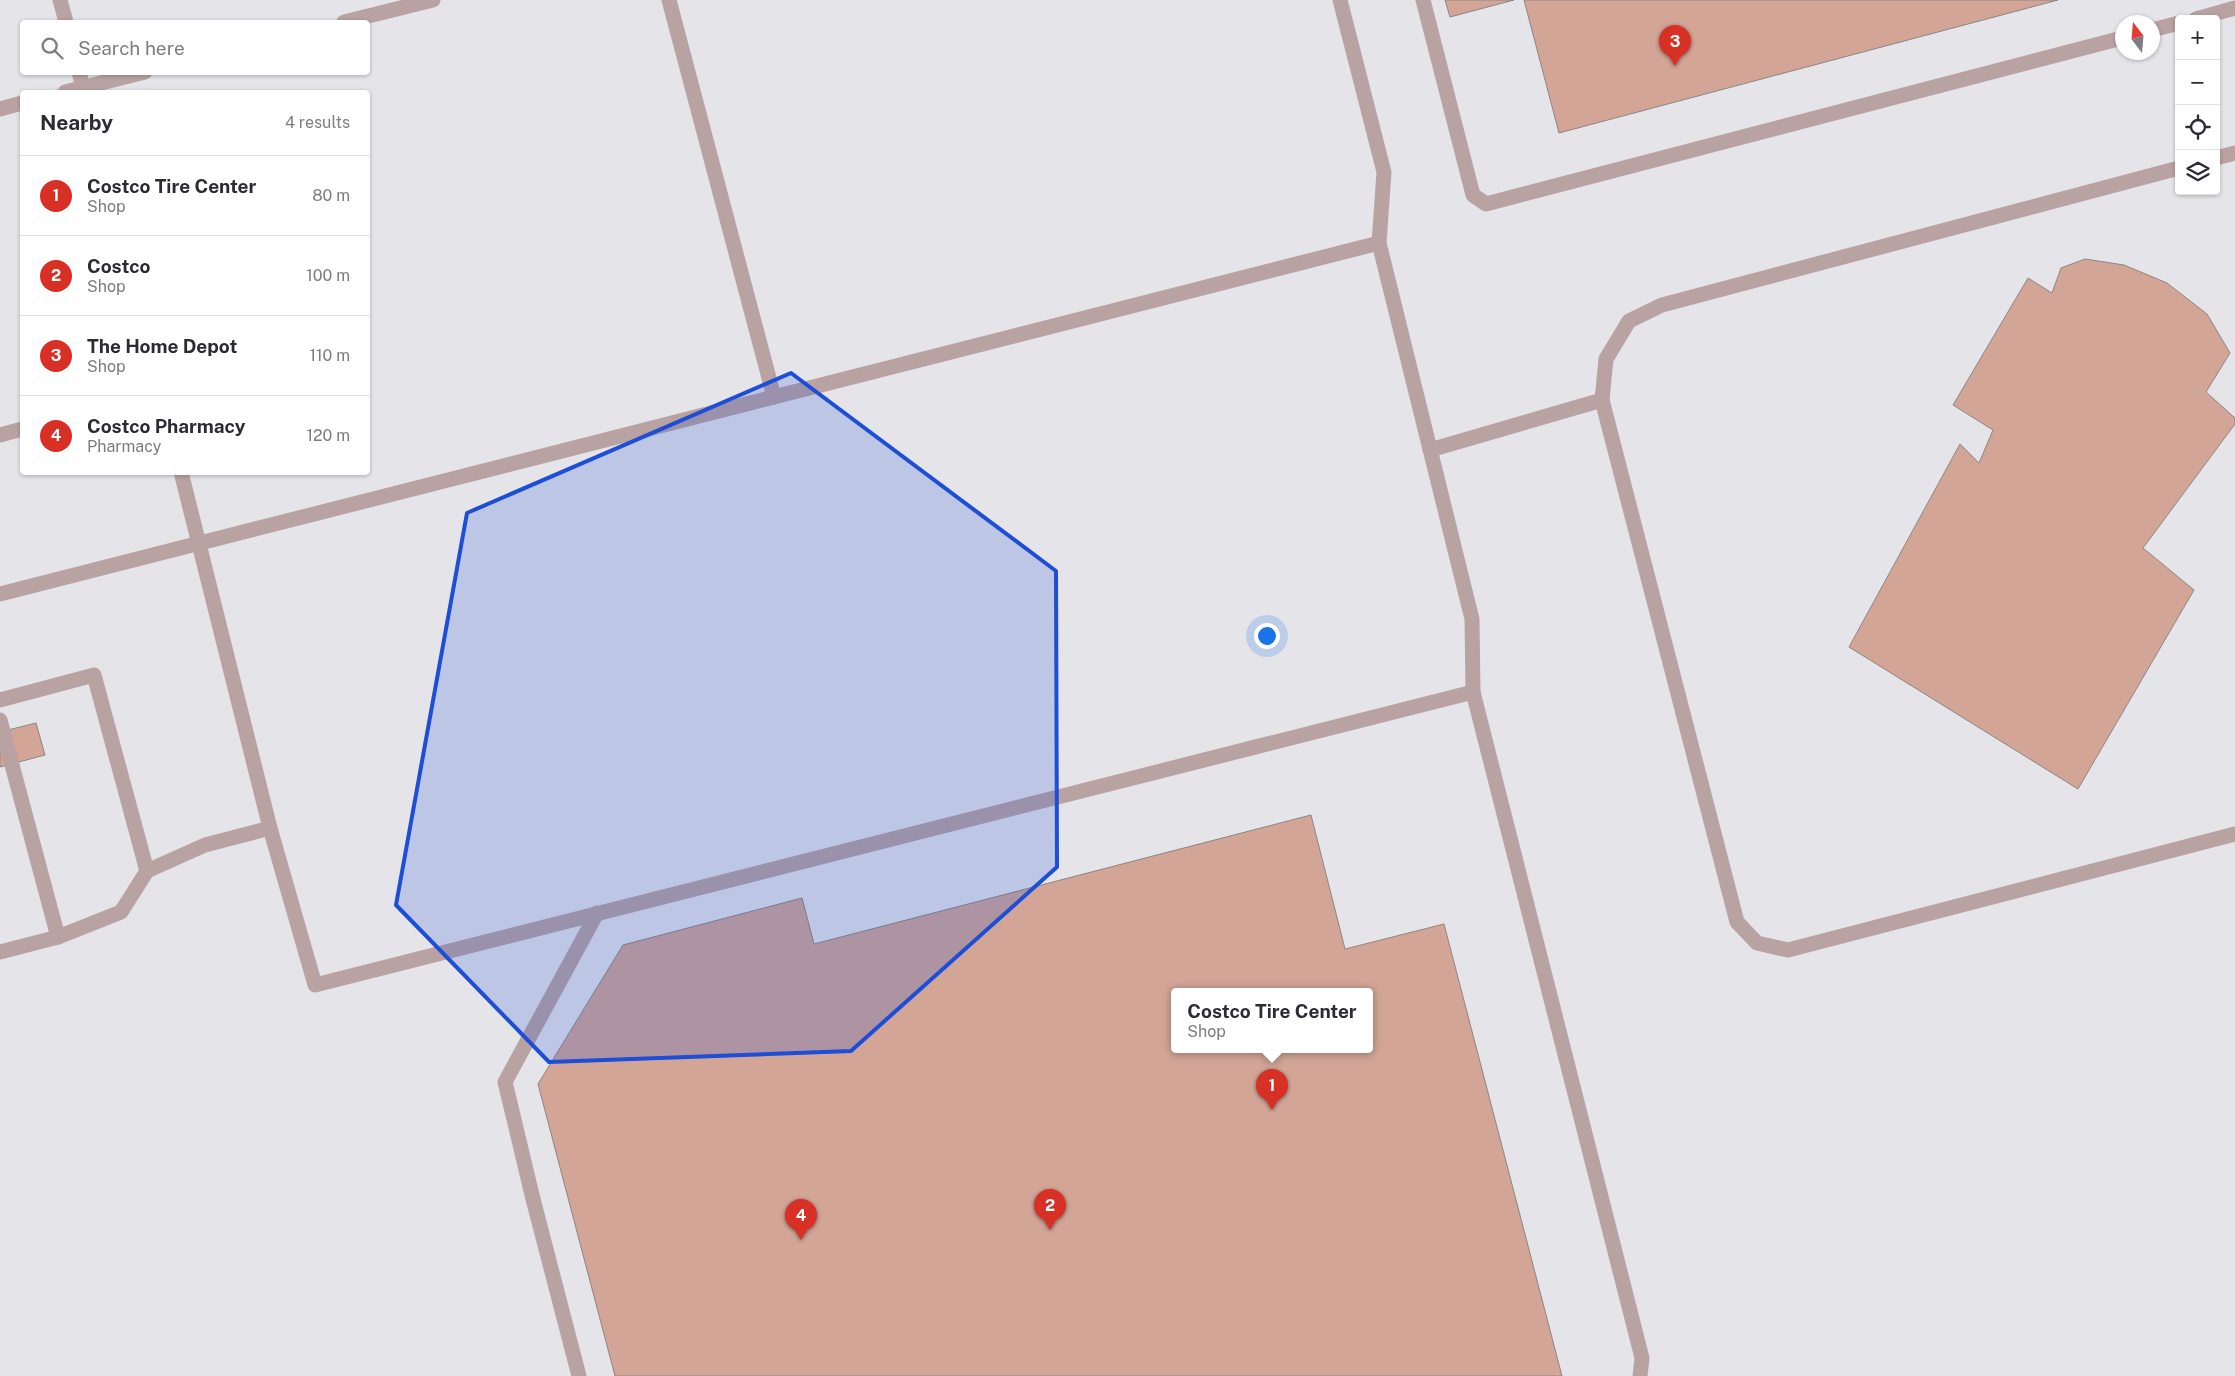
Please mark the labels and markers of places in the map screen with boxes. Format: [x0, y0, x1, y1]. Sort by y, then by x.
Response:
pin: 3 [1659, 25, 1691, 66]
pin: 1 [1256, 1069, 1288, 1110]
pin: 2 [1034, 1189, 1066, 1230]
pin: 4 [785, 1199, 817, 1240]

